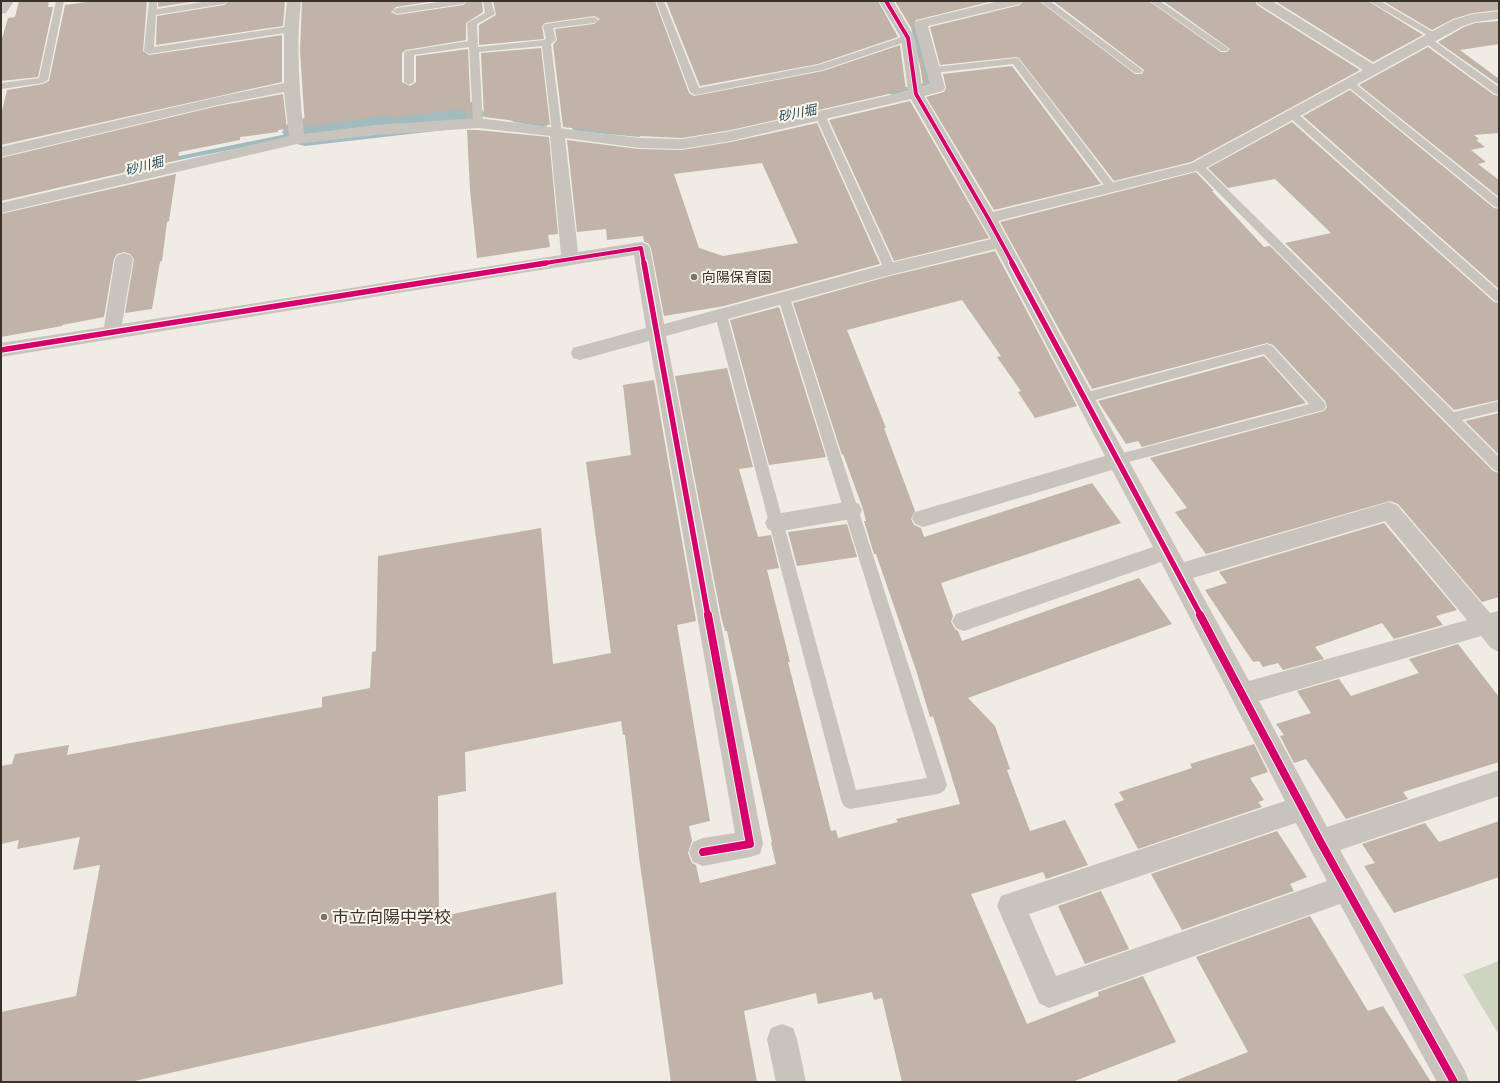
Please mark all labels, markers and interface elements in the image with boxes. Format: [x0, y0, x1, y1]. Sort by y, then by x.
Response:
water label: 砂川堀 [776, 102, 820, 124]
water label: 砂川堀 [123, 154, 167, 178]
place label: 向陽保育園 [702, 269, 772, 285]
marker: 向陽保育園 [689, 272, 699, 282]
place label: 市立向陽中学校 [332, 908, 451, 927]
marker: 市立向陽中学校 [319, 912, 329, 922]

